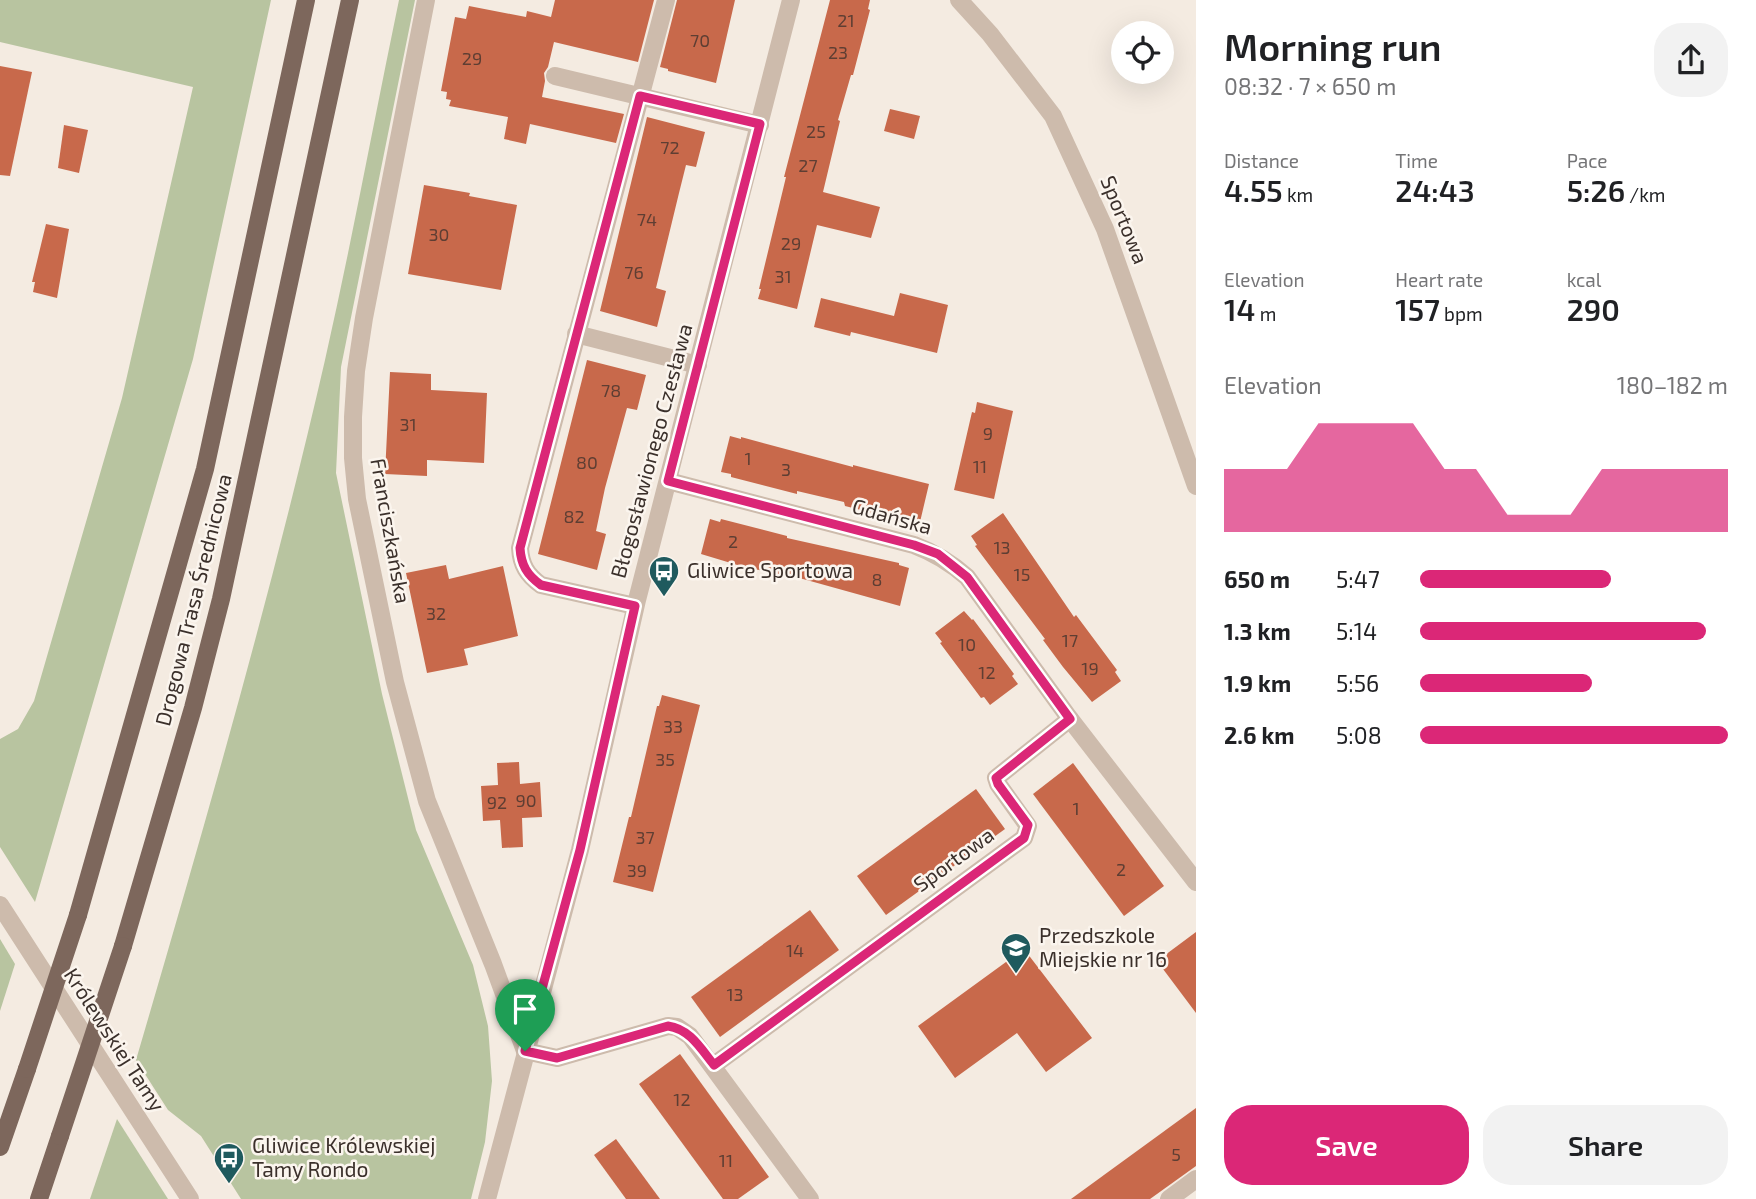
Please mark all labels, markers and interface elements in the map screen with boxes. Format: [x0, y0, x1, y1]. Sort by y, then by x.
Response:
house number: 21 [837, 9, 855, 31]
map controls [1111, 21, 1174, 84]
button: locate [1111, 21, 1174, 84]
text: Morning run [1224, 23, 1442, 69]
button: share [1654, 23, 1728, 97]
house number: 70 [690, 29, 710, 51]
house number: 23 [828, 41, 848, 63]
house number: 29 [462, 47, 482, 69]
text: 08:32 · 7 × 650 m [1224, 72, 1396, 100]
house number: 25 [806, 120, 826, 142]
house number: 72 [660, 136, 680, 158]
text: Distance [1224, 149, 1299, 172]
text: Time [1395, 149, 1438, 172]
text: Pace [1567, 149, 1608, 172]
house number: 27 [798, 154, 818, 176]
street label: Sportowa [1096, 172, 1154, 267]
text: 4.55 [1224, 172, 1283, 208]
text: 24:43 [1395, 172, 1475, 208]
text: 5:26 [1567, 172, 1625, 208]
text: km [1283, 183, 1313, 206]
text: /km [1625, 183, 1666, 206]
house number: 74 [637, 208, 657, 230]
house number: 30 [429, 223, 449, 245]
house number: 29 [781, 232, 801, 254]
house number: 76 [624, 261, 644, 283]
house number: 31 [774, 265, 792, 287]
text: Elevation [1224, 268, 1305, 291]
text: Heart rate [1395, 268, 1483, 291]
text: kcal [1567, 268, 1601, 291]
text: 14 [1224, 291, 1255, 327]
text: 157 [1395, 291, 1440, 327]
text: 290 [1567, 291, 1620, 327]
text: m [1255, 302, 1276, 325]
text: bpm [1440, 302, 1483, 325]
street label: Błogosławionego Czesława [605, 321, 697, 581]
text: Elevation [1224, 371, 1322, 399]
text: 180–182 m [1617, 371, 1728, 399]
house number: 78 [601, 379, 621, 401]
house number: 31 [399, 413, 417, 435]
house number: 9 [983, 422, 993, 444]
house number: 1 [744, 447, 752, 469]
house number: 80 [576, 451, 598, 473]
house number: 11 [973, 455, 987, 477]
street label: Franciszkańska [366, 456, 417, 605]
house number: 3 [781, 458, 791, 480]
street label: Drogowa Trasa Średnicowa [149, 471, 236, 728]
street label: Gdańska [850, 492, 935, 539]
house number: 82 [563, 505, 585, 527]
house number: 2 [728, 530, 738, 552]
house number: 13 [993, 536, 1011, 558]
bus stop icon: Gliwice Sportowa [647, 554, 681, 598]
place label: Gliwice Sportowa [687, 557, 853, 582]
house number: 15 [1014, 563, 1030, 585]
text: 650 m [1224, 565, 1290, 593]
text: 5:47 [1336, 565, 1380, 593]
house number: 8 [872, 568, 882, 590]
house number: 32 [426, 602, 446, 624]
text: 1.3 km [1224, 617, 1291, 645]
text: 5:14 [1336, 617, 1377, 645]
house number: 17 [1062, 629, 1078, 651]
house number: 10 [958, 633, 976, 655]
house number: 19 [1081, 657, 1099, 679]
house number: 12 [978, 661, 996, 683]
text: 1.9 km [1224, 669, 1291, 697]
text: 5:56 [1336, 669, 1379, 697]
house number: 33 [663, 715, 683, 737]
text: 2.6 km [1224, 721, 1295, 749]
text: 5:08 [1336, 721, 1382, 749]
house number: 35 [655, 748, 675, 770]
house number: 90 [515, 789, 537, 811]
house number: 92 [487, 791, 507, 813]
house number: 1 [1072, 797, 1080, 819]
street label: Sportowa [908, 821, 998, 896]
house number: 37 [635, 826, 655, 848]
house number: 2 [1116, 858, 1126, 880]
house number: 39 [627, 859, 647, 881]
place label: Przedszkole Miejskie nr 16 [1039, 922, 1167, 972]
school or university icon: Przedszkole Miejskie nr 16 [999, 931, 1033, 975]
house number: 14 [786, 939, 804, 961]
street label: Królewskiej Tamy [59, 963, 171, 1116]
pin [495, 979, 555, 1051]
house number: 13 [726, 983, 744, 1005]
icon: arrive [506, 990, 544, 1028]
house number: 12 [673, 1088, 691, 1110]
button: Save [1224, 1105, 1469, 1185]
button: Share [1483, 1105, 1728, 1185]
place label: Gliwice Królewskiej Tamy Rondo [252, 1132, 436, 1181]
bus stop icon: Gliwice Królewskiej Tamy Rondo [212, 1141, 246, 1185]
house number: 5 [1171, 1143, 1181, 1165]
house number: 11 [719, 1149, 733, 1171]

